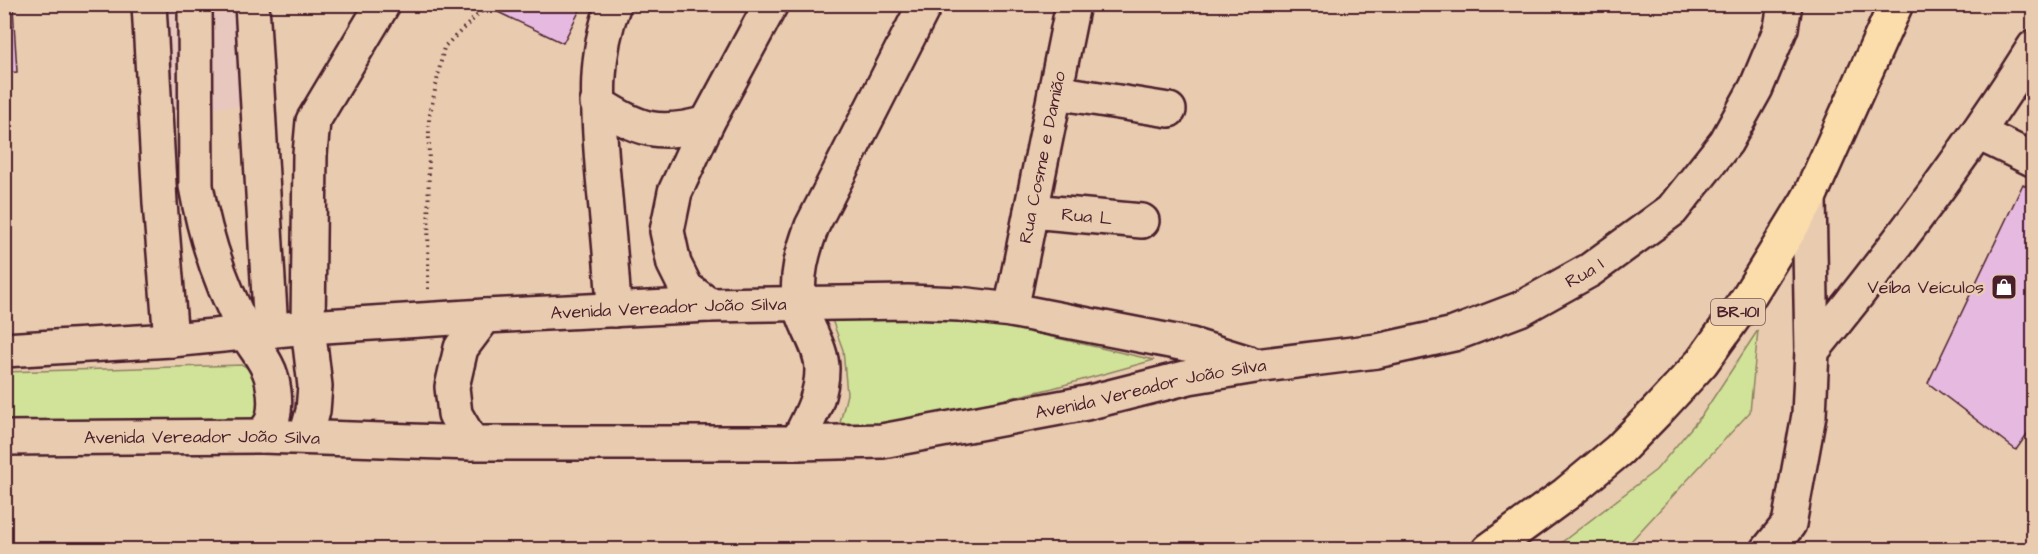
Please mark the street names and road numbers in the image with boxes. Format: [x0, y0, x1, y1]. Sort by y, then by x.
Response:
street label: Rua Cosme e Damião [1012, 69, 1072, 245]
street label: Rua L [1060, 201, 1114, 231]
street label: Rua I [1560, 251, 1609, 294]
street label: Avenida Vereador João Silva [550, 291, 787, 325]
road number: BR-101 [1711, 299, 1765, 325]
street label: Avenida Vereador João Silva [1033, 352, 1268, 425]
street label: Avenida Vereador João Silva [84, 423, 321, 450]

